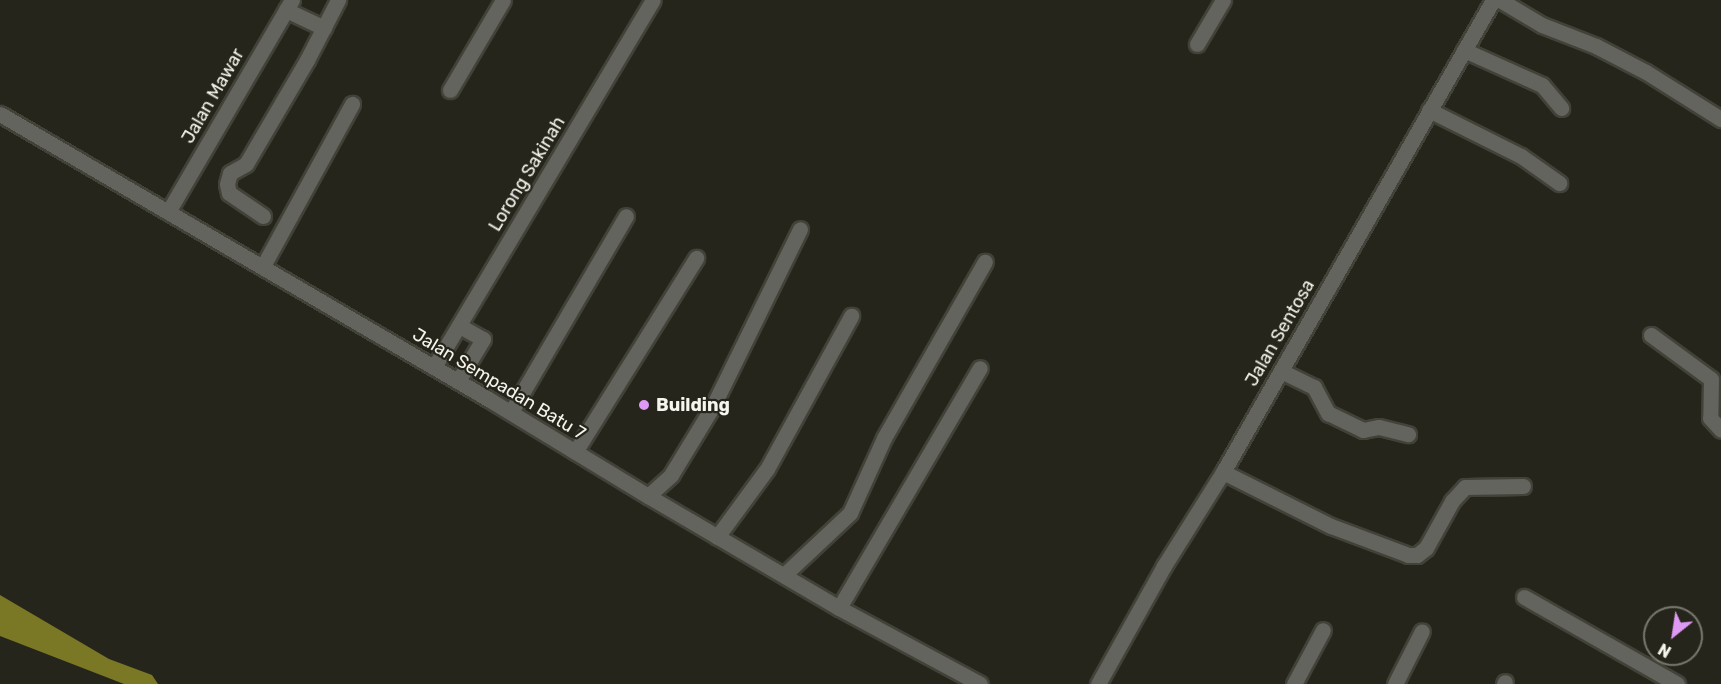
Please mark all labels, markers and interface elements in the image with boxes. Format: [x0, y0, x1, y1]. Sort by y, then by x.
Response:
street label: Jalan Mawar [177, 45, 249, 147]
street label: Lorong Sakinah [484, 113, 570, 235]
street label: Jalan Sentosa [1241, 276, 1319, 390]
street label: Jalan Sempadan Batu 7 [408, 324, 590, 444]
place label: Building [656, 394, 730, 416]
marker: Building [637, 398, 651, 412]
north arrow [1643, 606, 1703, 666]
text: N [1655, 639, 1674, 661]

